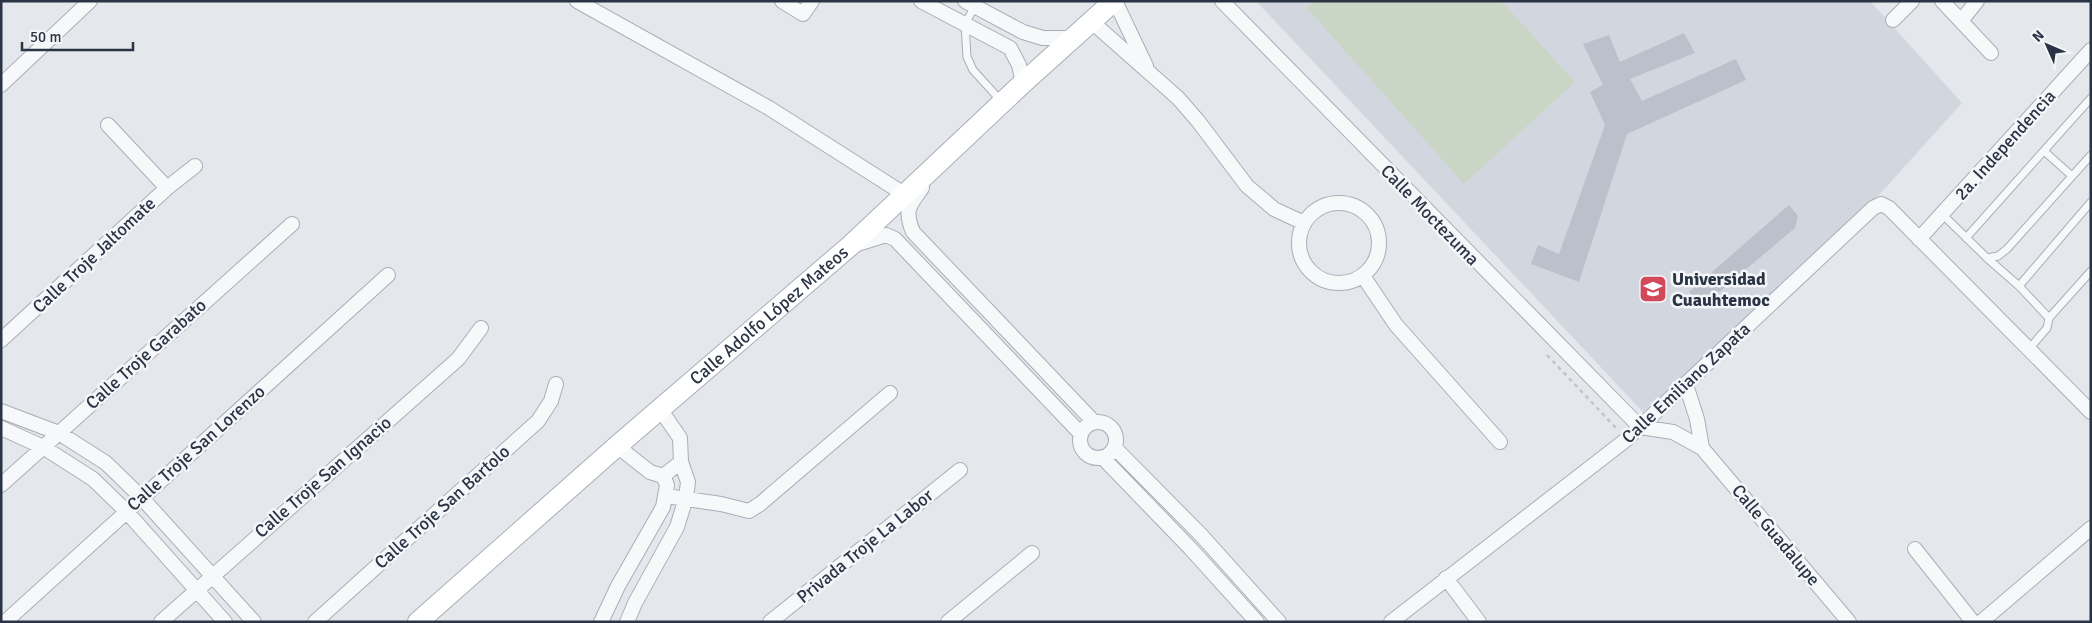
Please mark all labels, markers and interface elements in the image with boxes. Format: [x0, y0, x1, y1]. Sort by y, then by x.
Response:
scale bar [22, 20, 134, 52]
north arrow [2022, 20, 2072, 70]
text: N [2029, 27, 2048, 46]
text: 50 m [30, 28, 61, 46]
street label: 2a. Independencia [1950, 85, 2060, 205]
street label: Calle Moctezuma [1376, 160, 1484, 270]
street label: Calle Troje Jaltomate [28, 192, 160, 318]
street label: Calle Adolfo López Mateos [685, 241, 853, 390]
place label: Universidad Cuauhtemoc [1672, 268, 1770, 311]
school or university icon: Universidad Cuauhtemoc [1638, 274, 1668, 304]
street label: Calle Troje Garabato [81, 294, 211, 414]
street label: Calle Emiliano Zapata [1617, 318, 1755, 448]
street label: Calle Troje San Lorenzo [122, 380, 270, 516]
street label: Calle Troje San Ignacio [250, 412, 396, 542]
street label: Calle Troje San Bartolo [370, 440, 514, 574]
street label: Calle Guadalupe [1727, 480, 1825, 590]
street label: Privada Troje La Labor [792, 484, 938, 608]

